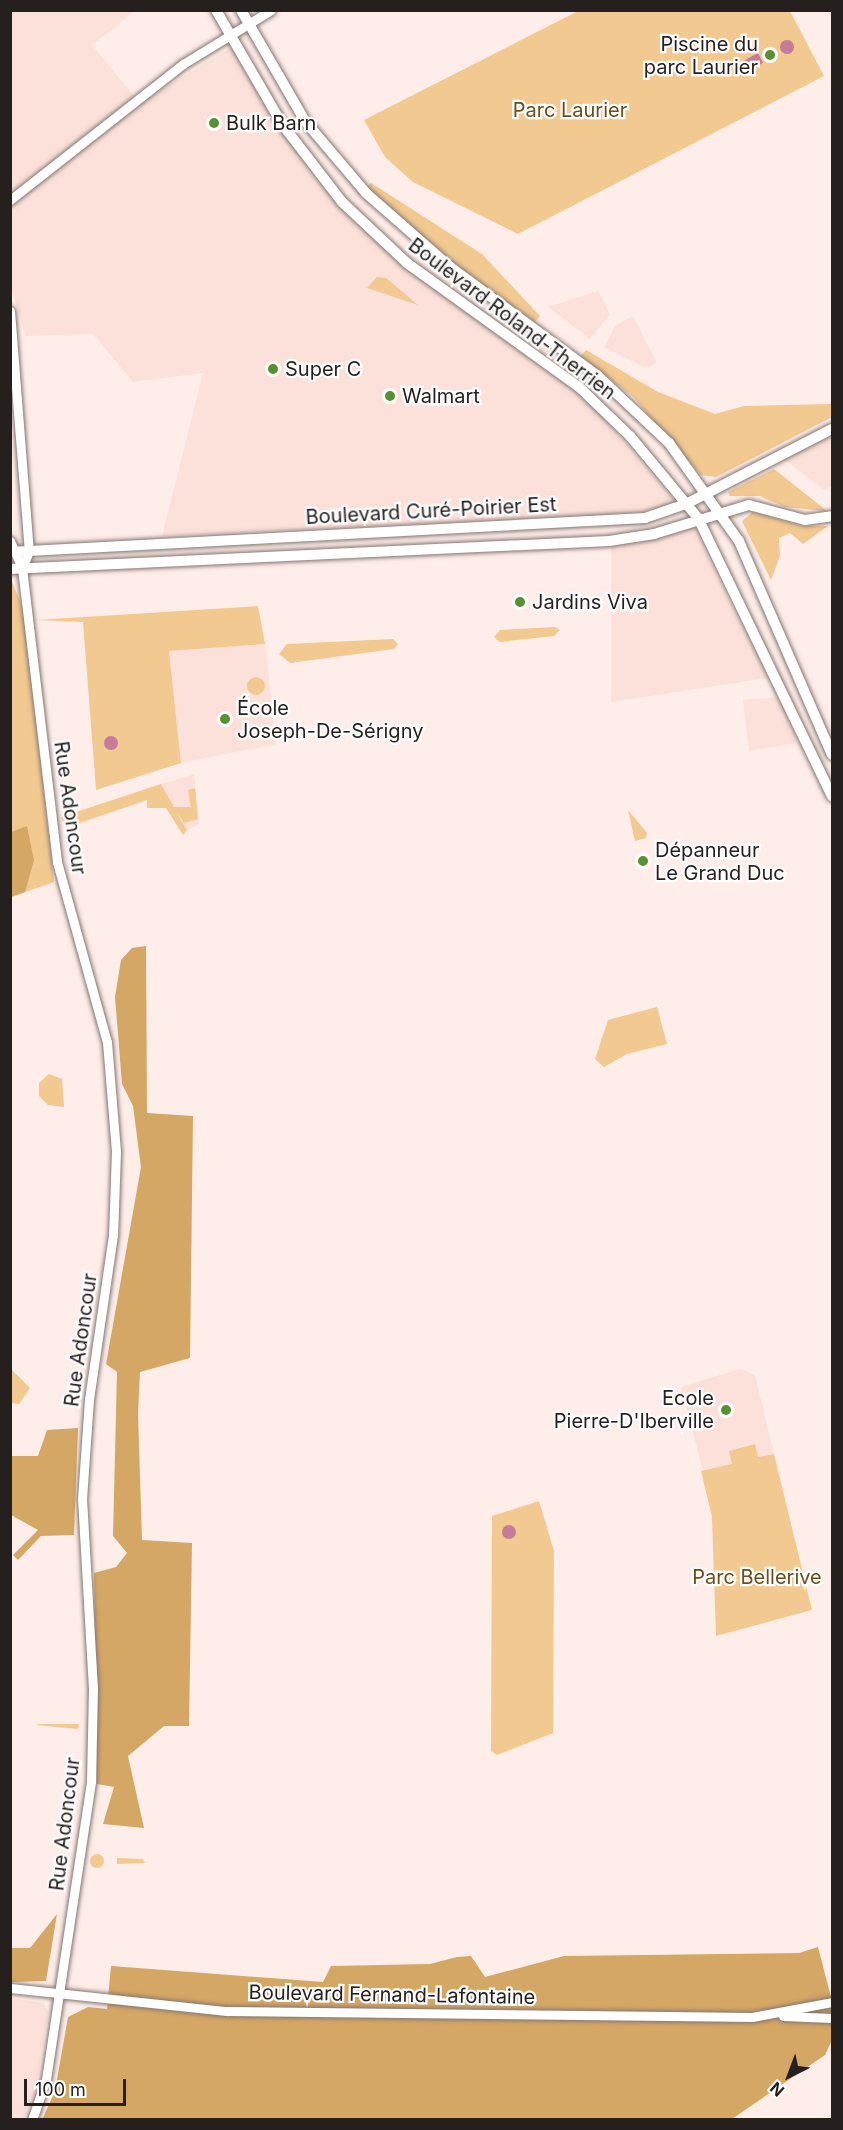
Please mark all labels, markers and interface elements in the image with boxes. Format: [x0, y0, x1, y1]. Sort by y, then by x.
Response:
place label: Piscine du parc Laurier [644, 32, 758, 79]
marker: Piscine du parc Laurier [763, 48, 777, 62]
park label: Parc Laurier [513, 98, 627, 122]
place label: Bulk Barn [226, 111, 316, 135]
marker: Bulk Barn [207, 116, 221, 130]
street label: Boulevard Roland-Therrien [404, 233, 620, 405]
place label: Super C [285, 357, 361, 381]
marker: Super C [266, 362, 280, 376]
place label: Walmart [402, 384, 480, 408]
marker: Walmart [383, 389, 397, 403]
street label: Boulevard Curé-Poirier Est [305, 492, 557, 530]
place label: Jardins Viva [532, 590, 648, 614]
marker: Jardins Viva [513, 595, 527, 609]
place label: École Joseph-De-Sérigny [237, 696, 423, 743]
marker: École Joseph-De-Sérigny [218, 712, 232, 726]
street label: Rue Adoncour [49, 740, 91, 876]
place label: Dépanneur Le Grand Duc [655, 838, 785, 885]
marker: Dépanneur Le Grand Duc [636, 854, 650, 868]
street label: Rue Adoncour [60, 1272, 102, 1408]
place label: Ecole Pierre-D'Iberville [554, 1386, 714, 1433]
marker: Ecole Pierre-D'Iberville [719, 1403, 733, 1417]
park label: Parc Bellerive [692, 1565, 822, 1589]
street label: Rue Adoncour [45, 1756, 85, 1892]
street label: Boulevard Fernand-Lafontaine [248, 1981, 536, 2009]
north arrow [759, 2046, 819, 2106]
scale bar [27, 2067, 129, 2105]
text: N [766, 2078, 788, 2101]
text: 100 m [35, 2079, 86, 2100]

